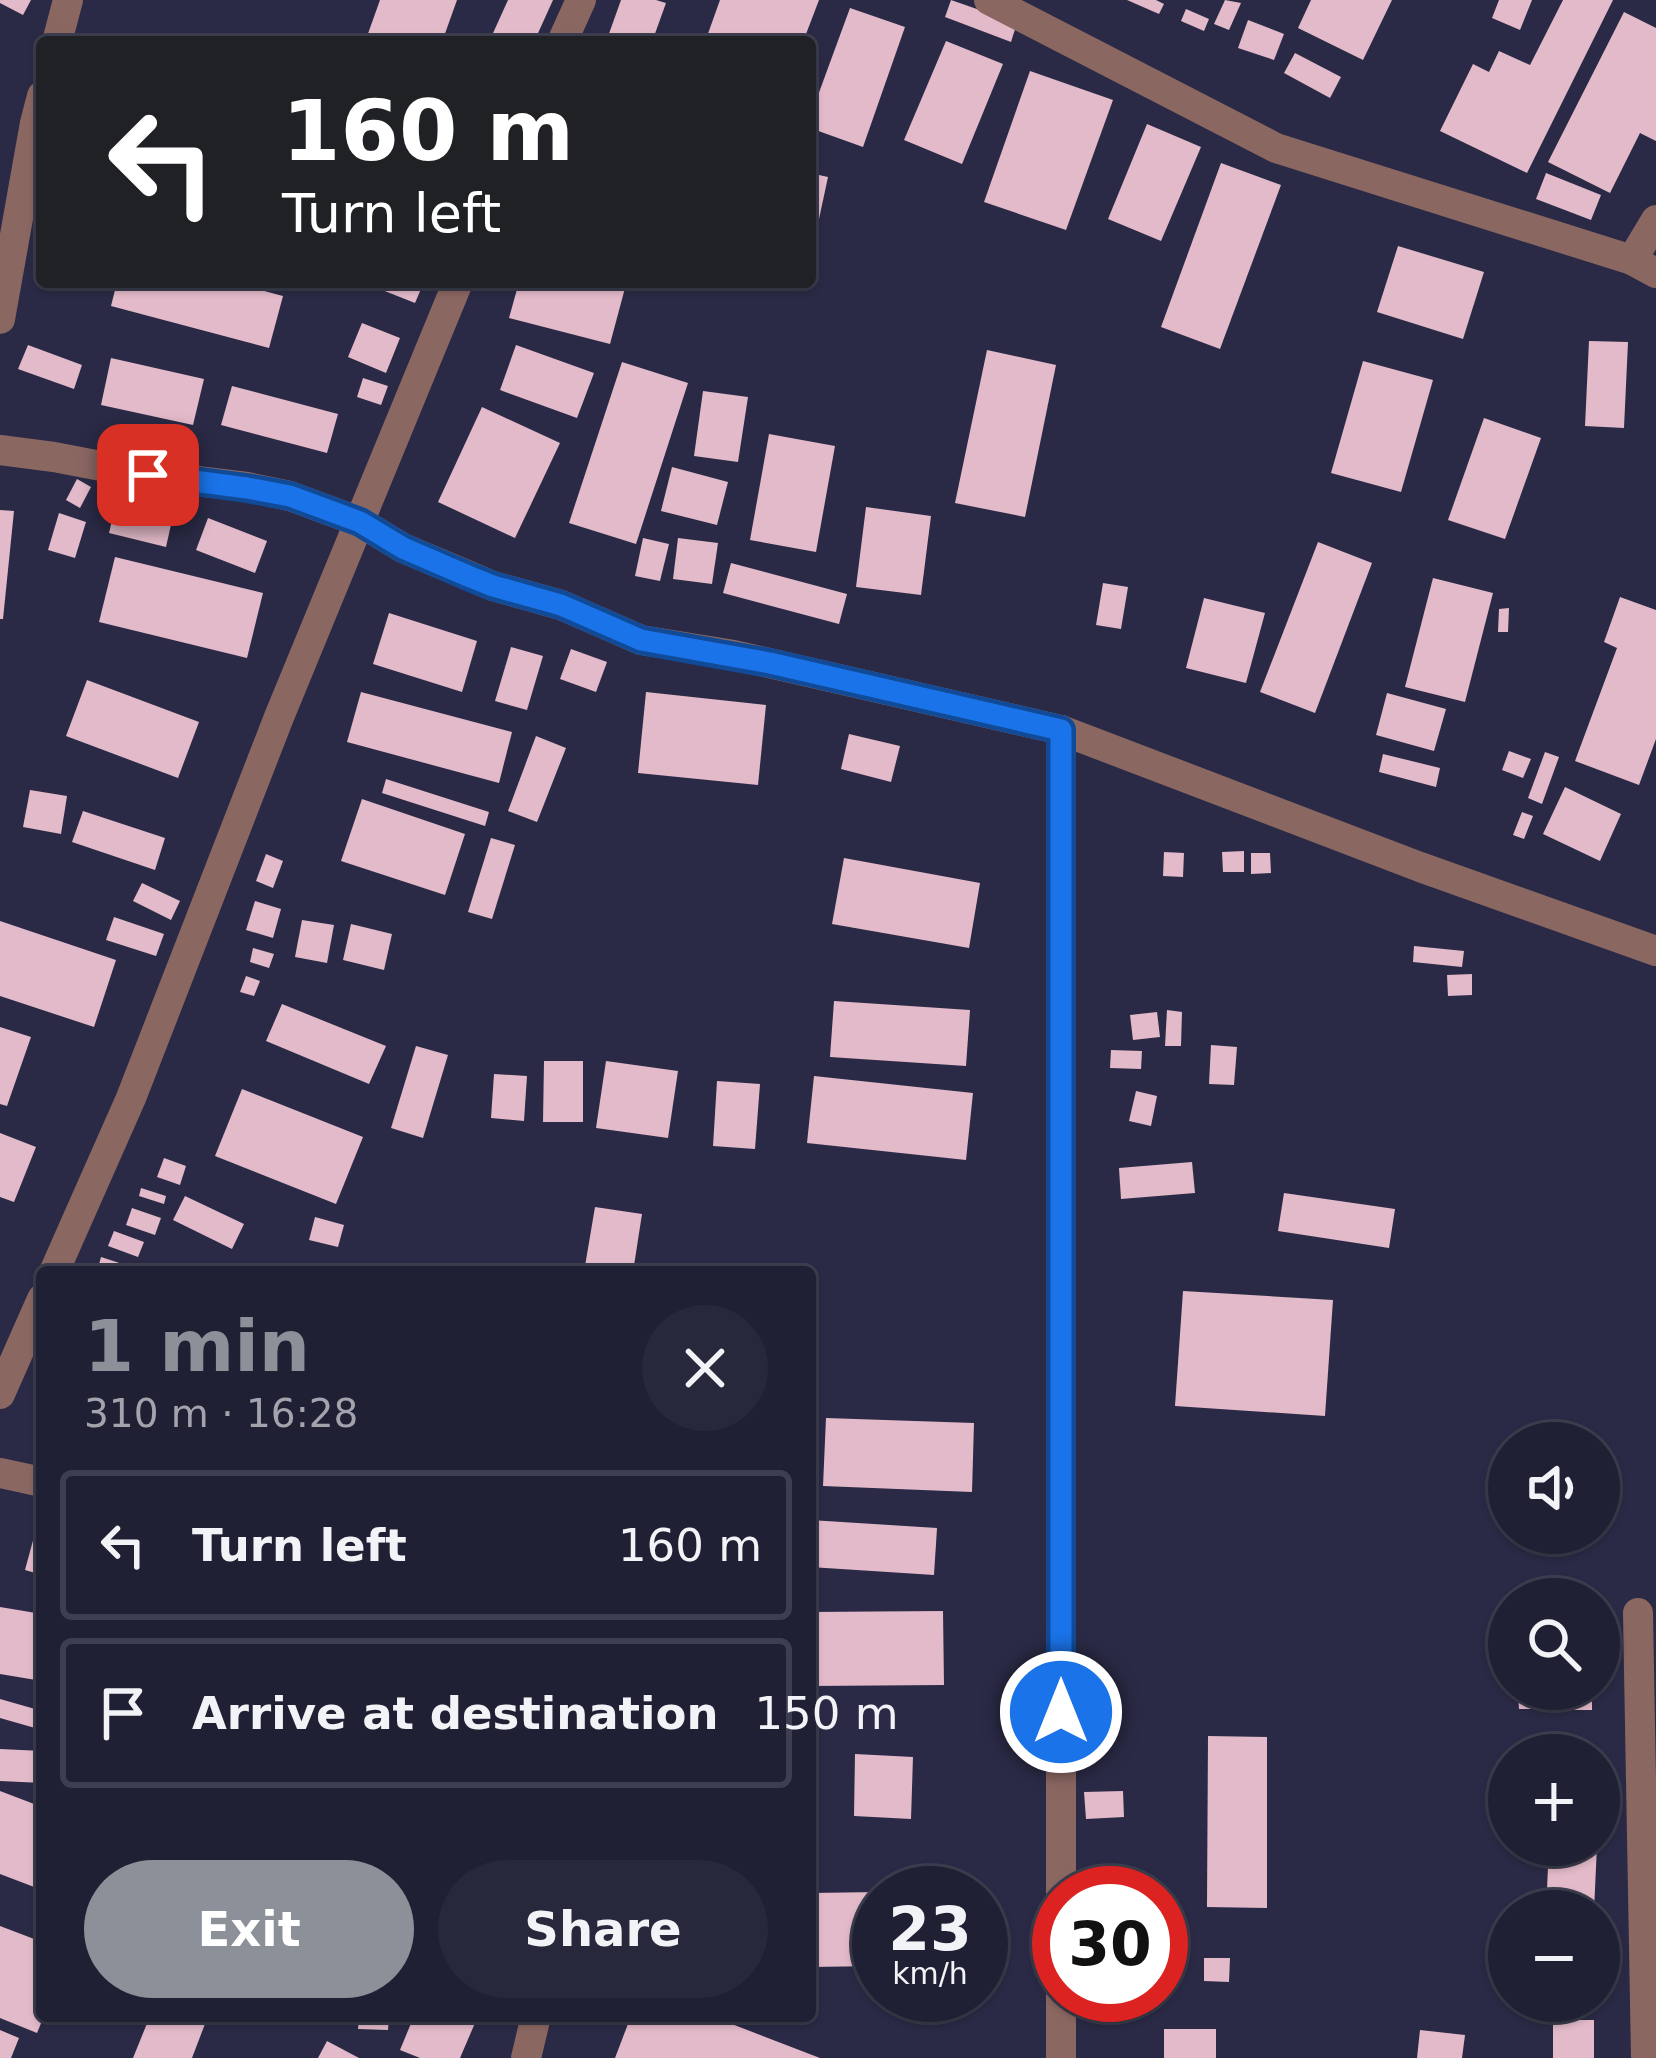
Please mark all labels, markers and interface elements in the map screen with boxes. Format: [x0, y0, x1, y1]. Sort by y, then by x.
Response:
text: 160 m [282, 82, 574, 180]
icon: left [84, 84, 240, 240]
text: Turn left [282, 182, 501, 245]
pin [97, 424, 199, 526]
icon: arrive [115, 442, 181, 508]
text: 1 min [84, 1304, 310, 1388]
button: close [642, 1305, 768, 1431]
text: 310 m · 16:28 [84, 1391, 358, 1436]
map controls [1488, 1422, 1620, 2022]
button: sound [1488, 1422, 1620, 1554]
icon: left [90, 1512, 156, 1578]
text: Turn left [192, 1519, 407, 1572]
text: 160 m [618, 1519, 762, 1572]
button: search [1488, 1578, 1620, 1710]
position arrow [998, 1649, 1124, 1775]
icon: arrive [90, 1680, 156, 1746]
text: Arrive at destination [192, 1687, 718, 1740]
text: 150 m [754, 1687, 898, 1740]
button: + [1488, 1734, 1620, 1866]
button: Exit [84, 1860, 414, 1998]
button: Share [438, 1860, 768, 1998]
speed limit sign: 30 [1032, 1866, 1188, 2022]
button: − [1488, 1890, 1620, 2022]
text: 23 [888, 1894, 972, 1964]
text: km/h [892, 1956, 968, 1991]

